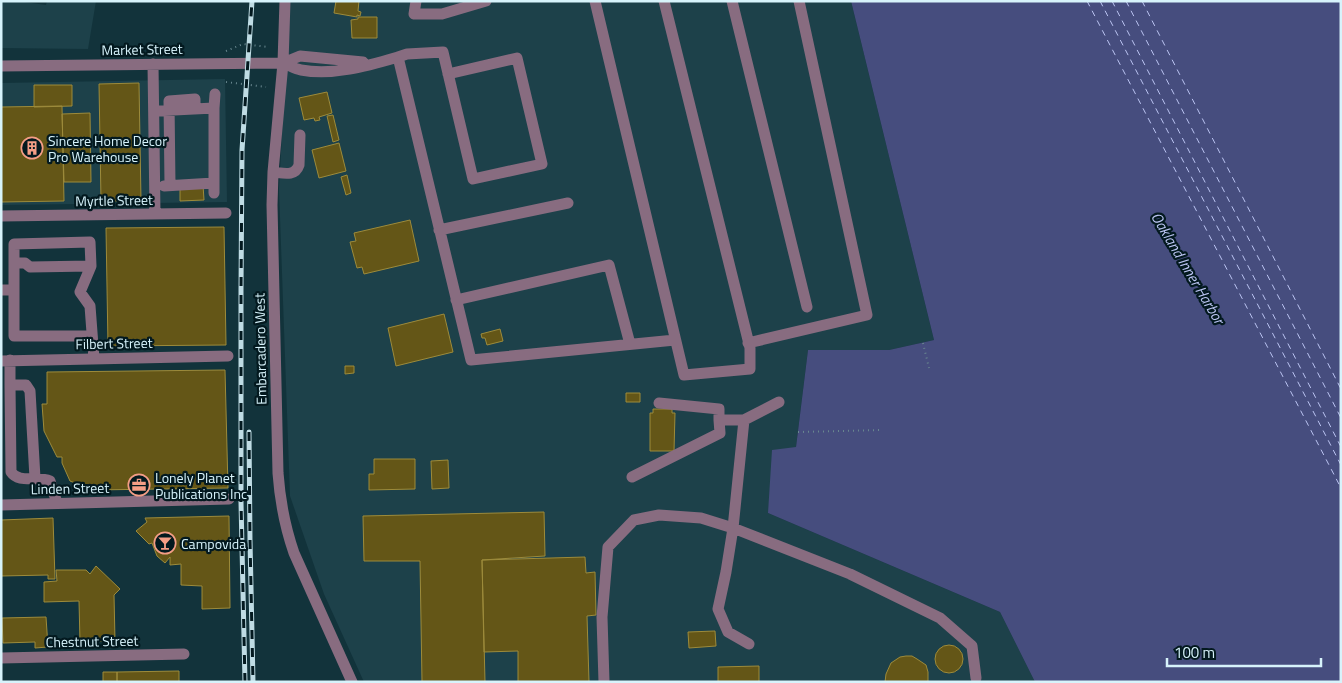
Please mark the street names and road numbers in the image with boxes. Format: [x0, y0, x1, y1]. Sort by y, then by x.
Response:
street label: Market Street [101, 38, 183, 60]
street label: Myrtle Street [75, 189, 153, 211]
street label: Embarcadero West [249, 293, 271, 405]
street label: Filbert Street [75, 332, 153, 354]
street label: Linden Street [31, 477, 109, 499]
street label: Chestnut Street [45, 630, 139, 652]

